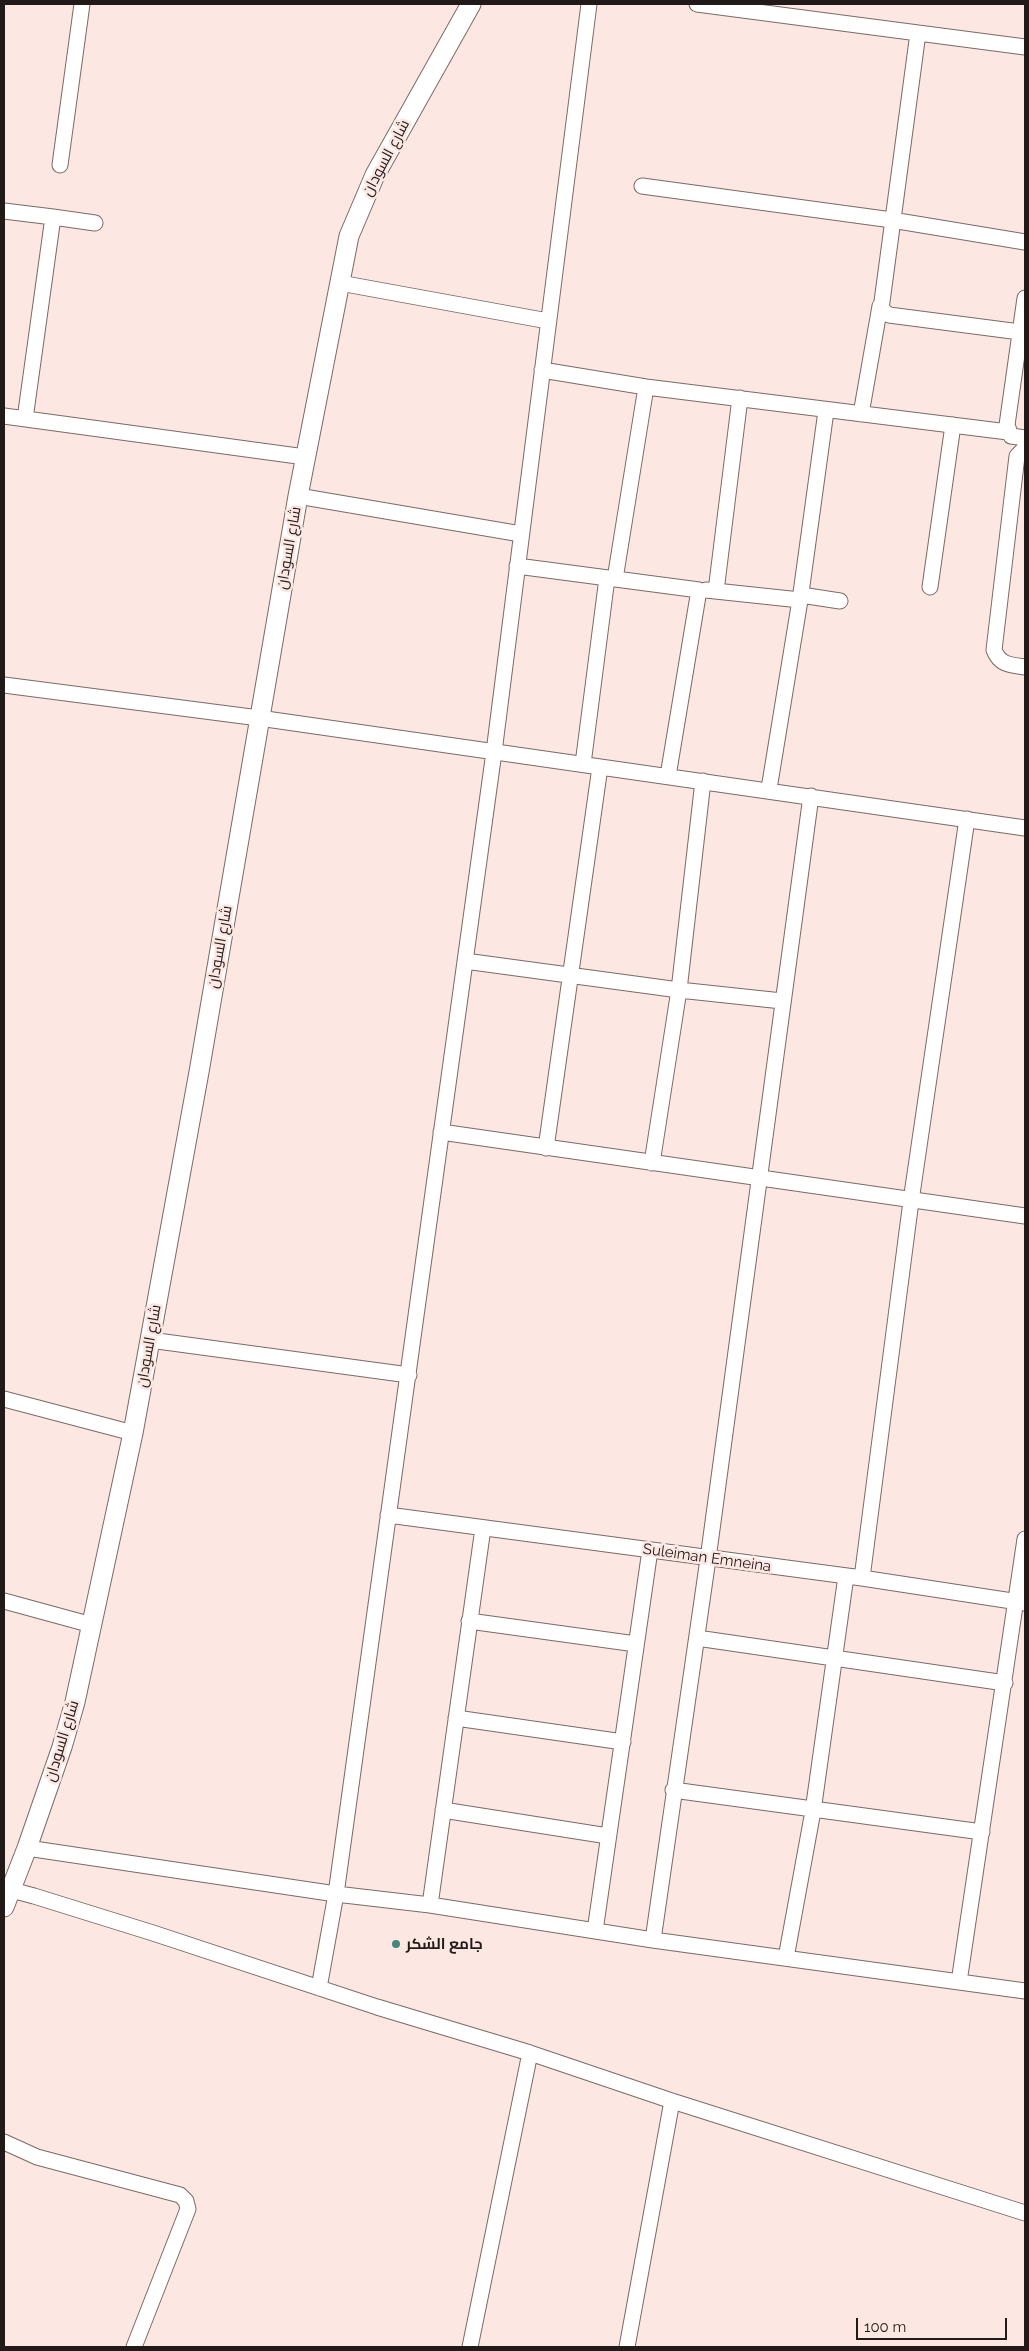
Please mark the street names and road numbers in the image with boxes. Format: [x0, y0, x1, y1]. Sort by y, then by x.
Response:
street label: شارع السودان [358, 117, 414, 199]
street label: شارع السودان [273, 505, 305, 591]
street label: شارع السودان [204, 904, 236, 990]
street label: شارع السودان [133, 1303, 165, 1389]
street label: Suleiman Emneina [642, 1540, 772, 1576]
street label: شارع السودان [41, 1698, 83, 1784]

